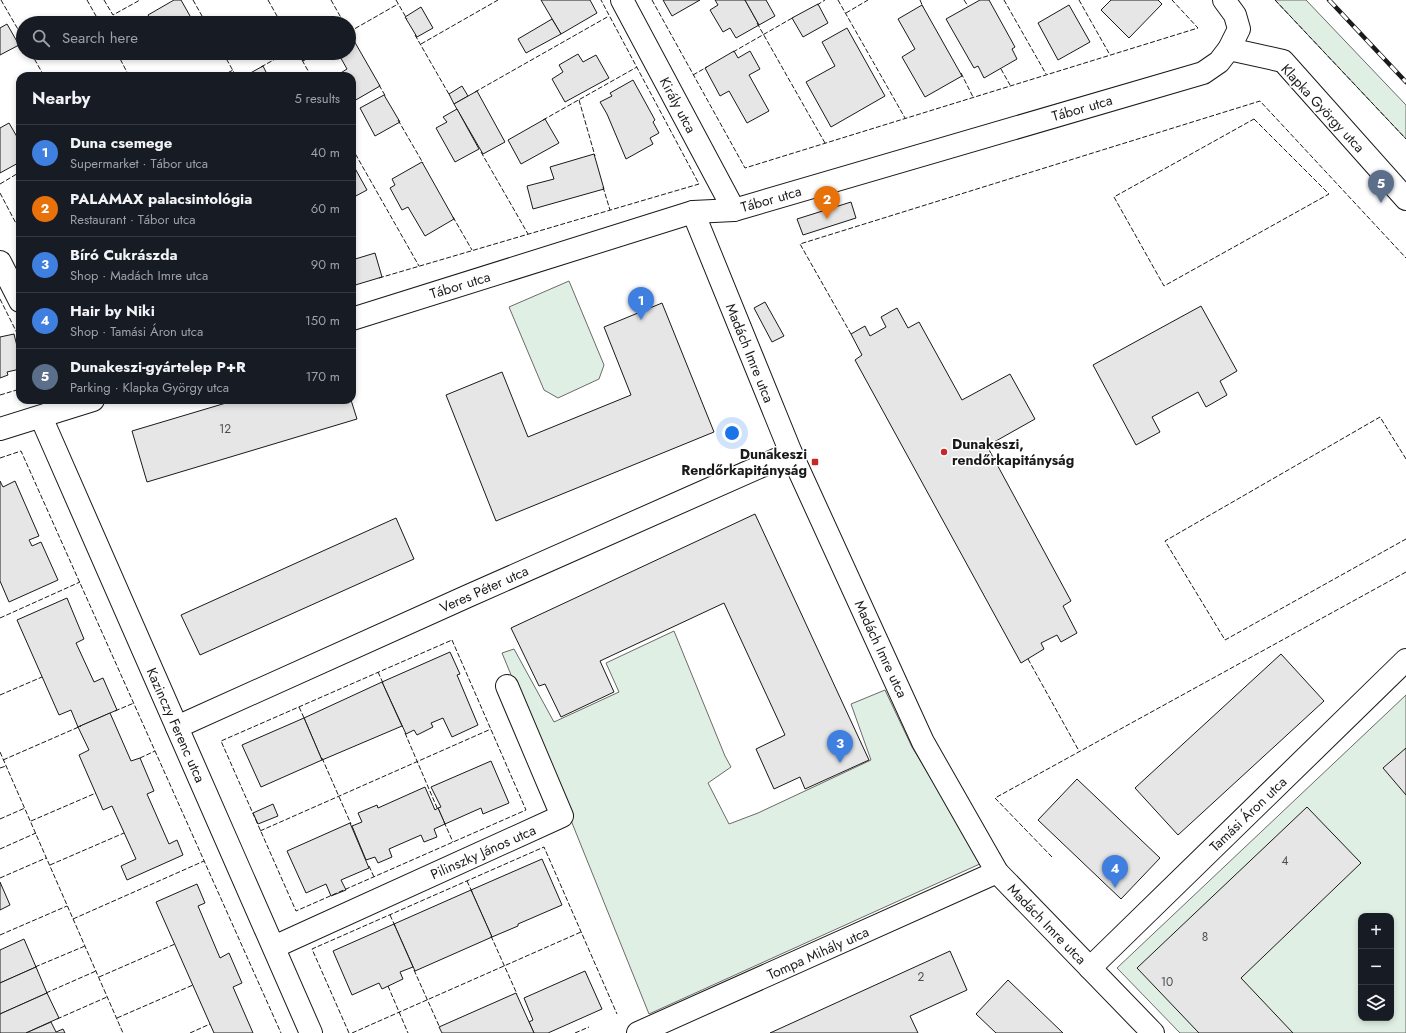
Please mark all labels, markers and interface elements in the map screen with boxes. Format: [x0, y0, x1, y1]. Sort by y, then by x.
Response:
search box [16, 16, 356, 60]
icon: search [30, 27, 52, 49]
text: Search here [62, 27, 138, 49]
street label: Klapka György utca [1277, 59, 1369, 157]
street label: Király utca [655, 73, 701, 137]
text: Nearby [32, 86, 90, 110]
text: 5 results [294, 89, 340, 108]
street label: Tábor utca [1049, 90, 1115, 126]
text: Duna csemege [70, 132, 172, 154]
text: 1 [42, 143, 48, 162]
text: 40 m [311, 143, 340, 162]
text: Supermarket · Tábor utca [70, 154, 208, 173]
pin: 5 [1368, 170, 1394, 203]
street label: Tábor utca [738, 181, 804, 217]
pin: 2 [814, 186, 840, 219]
text: PALAMAX palacsintológia [70, 188, 252, 210]
text: 2 [41, 199, 49, 218]
text: 60 m [311, 199, 340, 218]
text: Restaurant · Tábor utca [70, 210, 195, 229]
text: Bíró Cukrászda [70, 244, 178, 266]
text: 3 [41, 255, 49, 274]
text: 90 m [311, 255, 340, 274]
text: Shop · Madách Imre utca [70, 266, 208, 285]
street label: Tábor utca [427, 266, 493, 304]
pin: 1 [628, 287, 654, 320]
text: Hair by Niki [70, 300, 155, 322]
street label: Madách Imre utca [721, 300, 779, 406]
text: 4 [40, 311, 50, 330]
text: 150 m [305, 311, 340, 330]
text: Shop · Tamási Áron utca [70, 322, 203, 341]
text: Dunakeszi-gyártelep P+R [70, 356, 246, 378]
text: 5 [41, 367, 49, 386]
text: 170 m [305, 367, 340, 386]
text: Parking · Klapka György utca [70, 378, 229, 397]
house number: 12 [219, 420, 231, 438]
your location [722, 423, 742, 443]
place label: Dunakeszi, rendőrkapitányság [952, 434, 1074, 470]
place label: Dunakeszi Rendőrkapitányság [681, 444, 807, 480]
marker: Dunakeszi, rendőrkapitányság [939, 447, 949, 457]
marker: Dunakeszi Rendőrkapitányság [810, 457, 820, 467]
street label: Veres Péter utca [436, 561, 532, 617]
street label: Madách Imre utca [850, 597, 912, 701]
street label: Kazinczy Ferenc utca [142, 664, 210, 786]
pin: 3 [827, 730, 853, 763]
street label: Tamási Áron utca [1205, 772, 1291, 856]
street label: Pilinszky János utca [427, 820, 539, 884]
house number: 4 [1282, 852, 1289, 870]
pin: 4 [1102, 855, 1128, 888]
street label: Madách Imre utca [1003, 879, 1091, 969]
map controls [1358, 913, 1394, 1021]
button: + [1358, 913, 1394, 949]
street label: Tompa Mihály utca [764, 922, 872, 984]
house number: 8 [1202, 928, 1208, 946]
button: − [1358, 949, 1394, 985]
house number: 2 [918, 968, 925, 986]
house number: 10 [1161, 973, 1173, 991]
button: layers [1358, 985, 1394, 1021]

